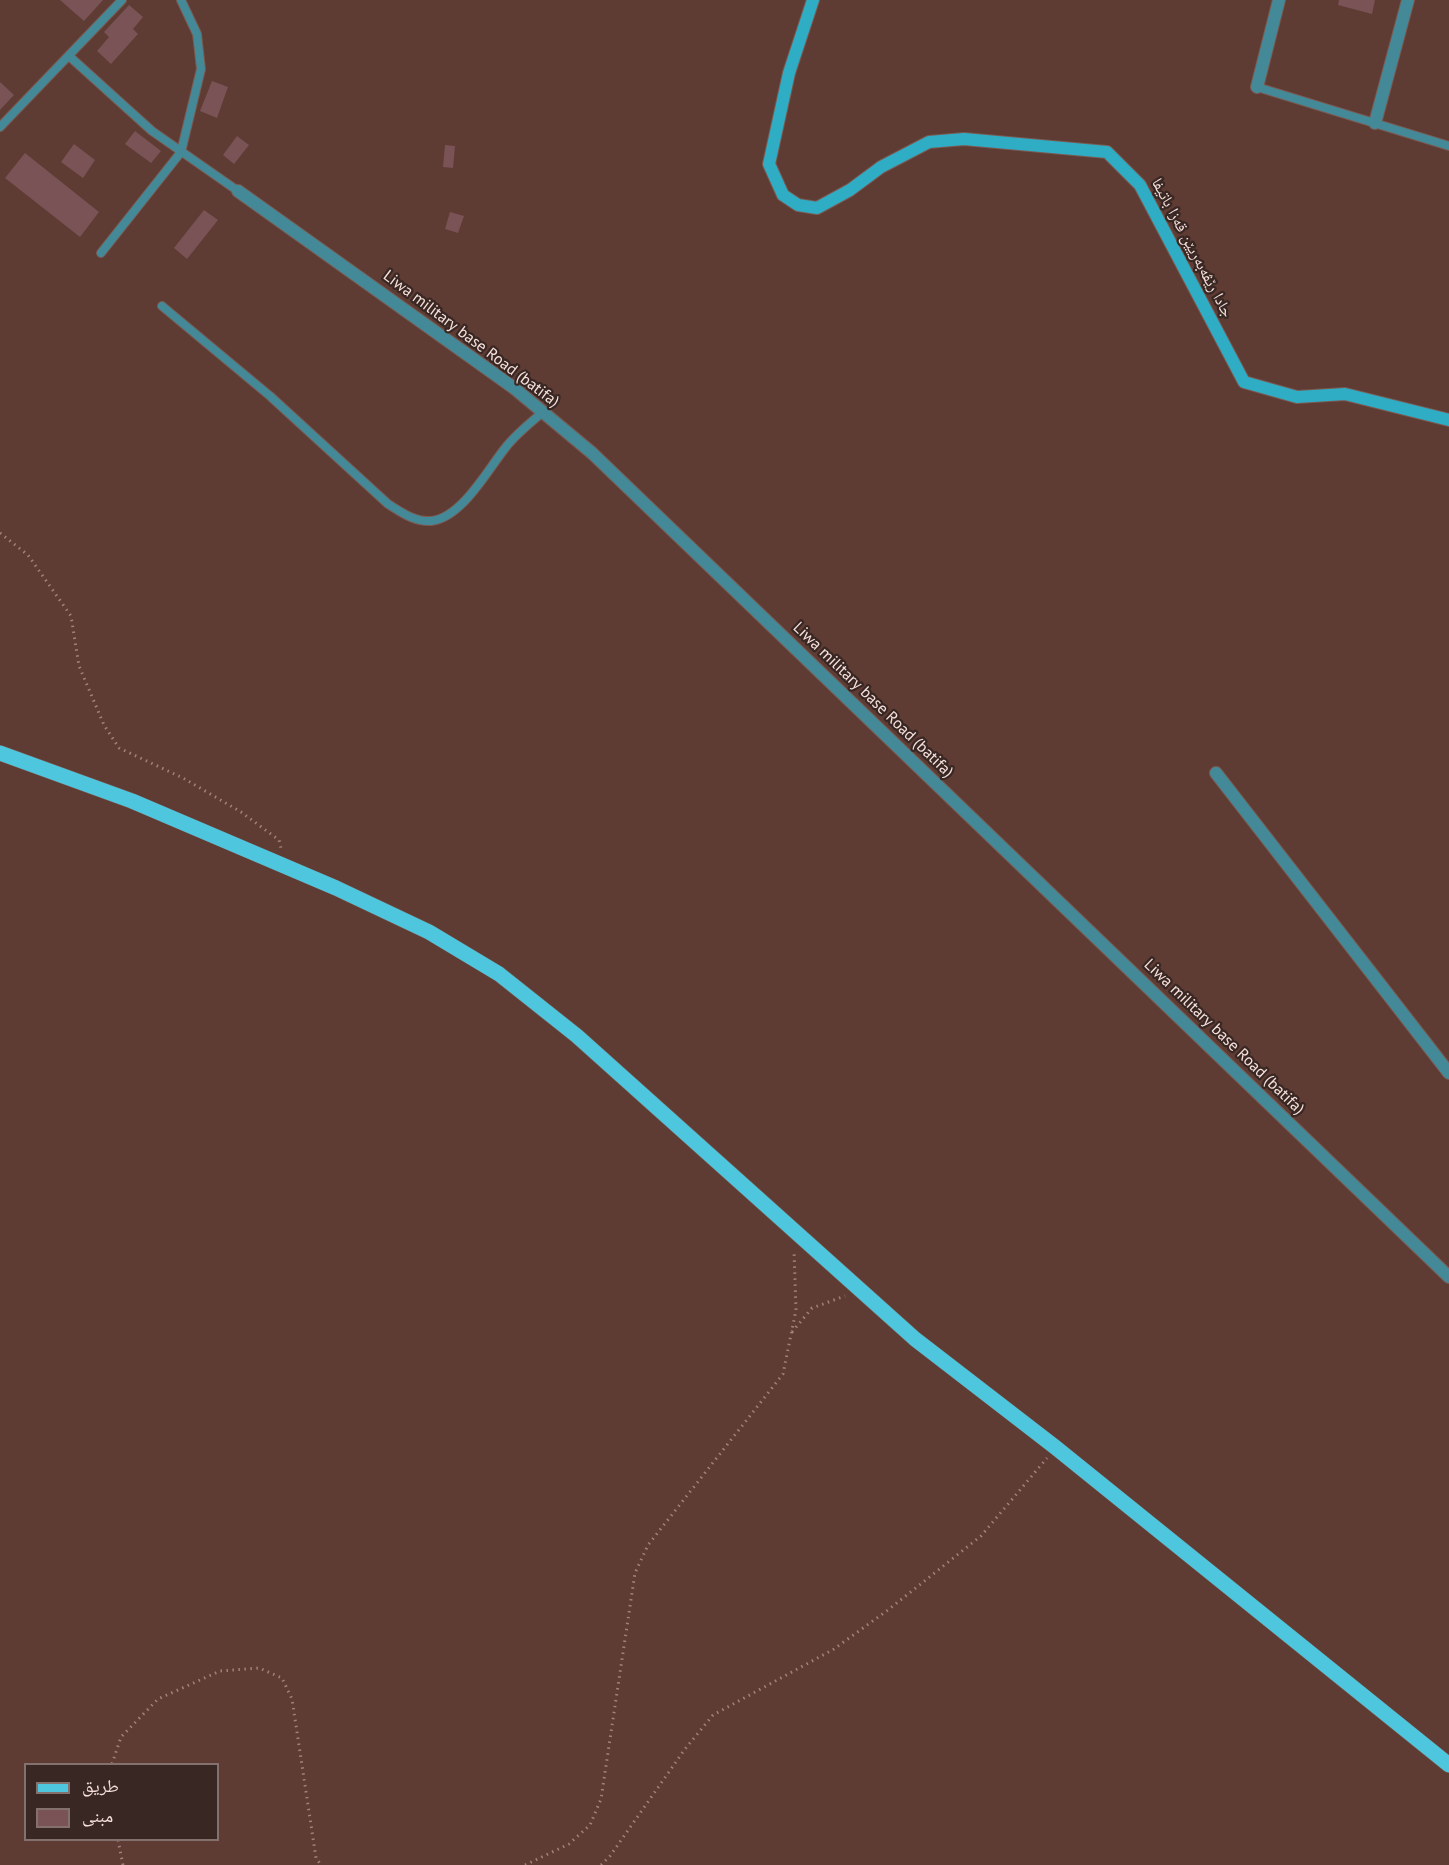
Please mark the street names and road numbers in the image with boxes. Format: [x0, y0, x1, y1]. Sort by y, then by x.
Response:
street label: جادا رێڤه‌به‌ريێن قه‌زا باتيفا [1147, 175, 1237, 321]
street label: Liwa military base Road (batifa) [379, 267, 563, 411]
street label: Liwa military base Road (batifa) [789, 618, 957, 782]
street label: Liwa military base Road (batifa) [1140, 955, 1308, 1119]

